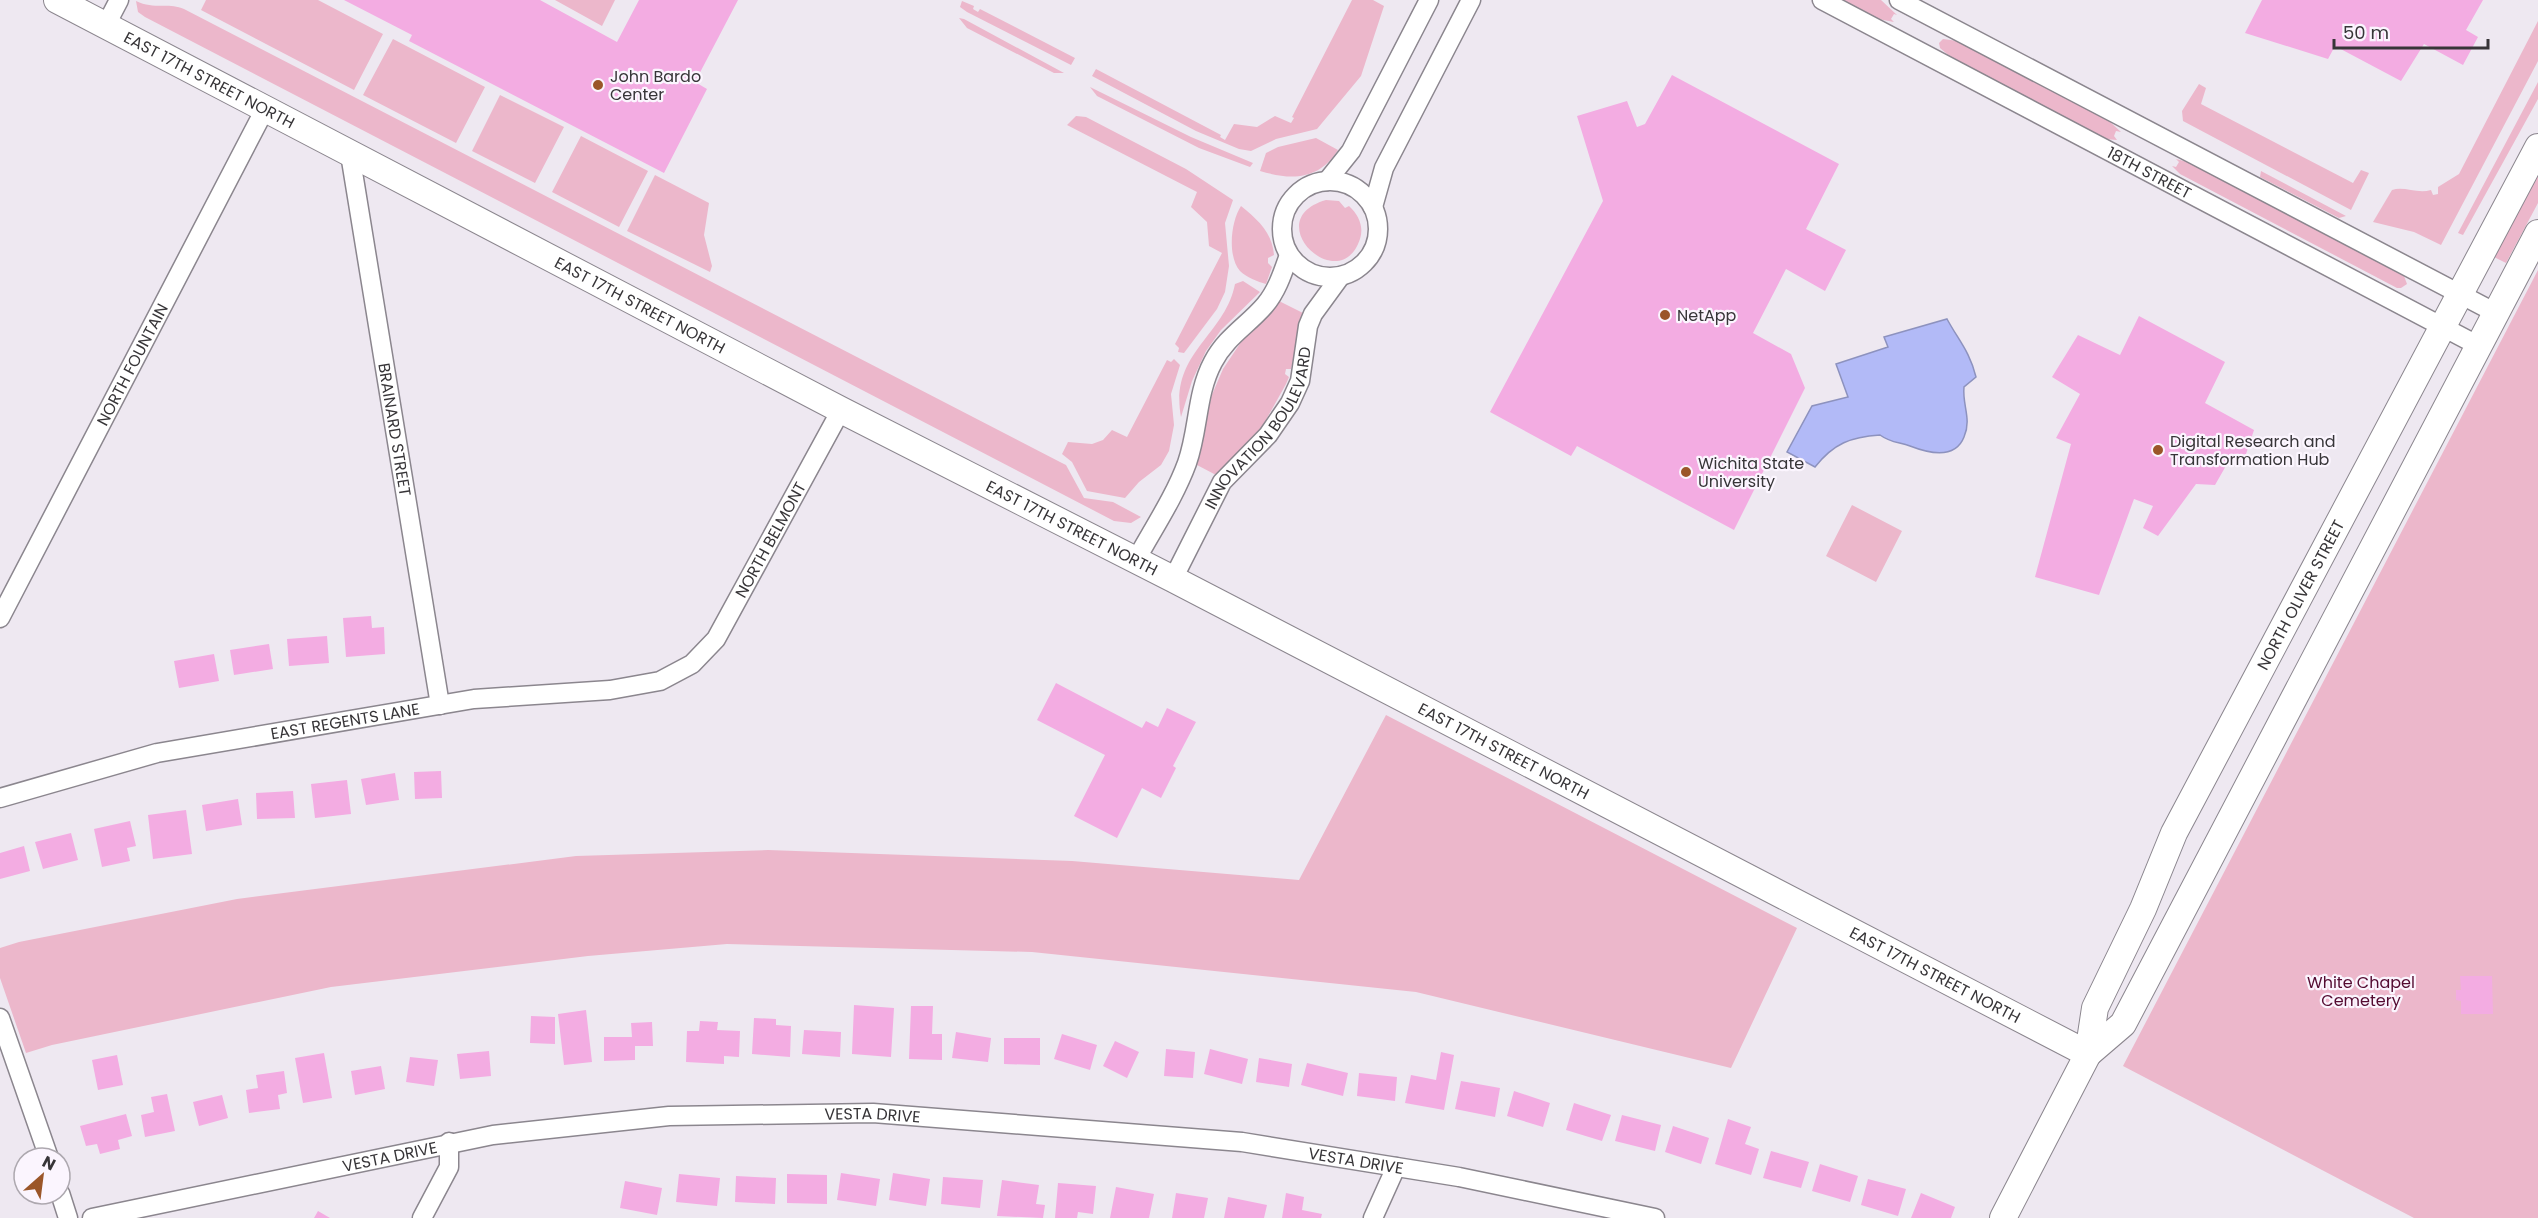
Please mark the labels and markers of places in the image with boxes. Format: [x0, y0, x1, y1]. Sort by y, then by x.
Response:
place label: John Bardo Center [610, 65, 701, 106]
marker: John Bardo Center [591, 78, 605, 92]
place label: NetApp [1677, 304, 1737, 327]
marker: NetApp [1658, 308, 1672, 322]
place label: Digital Research and Transformation Hub [2170, 430, 2336, 471]
marker: Digital Research and Transformation Hub [2151, 443, 2165, 457]
place label: Wichita State University [1698, 452, 1804, 493]
marker: Wichita State University [1679, 465, 1693, 479]

